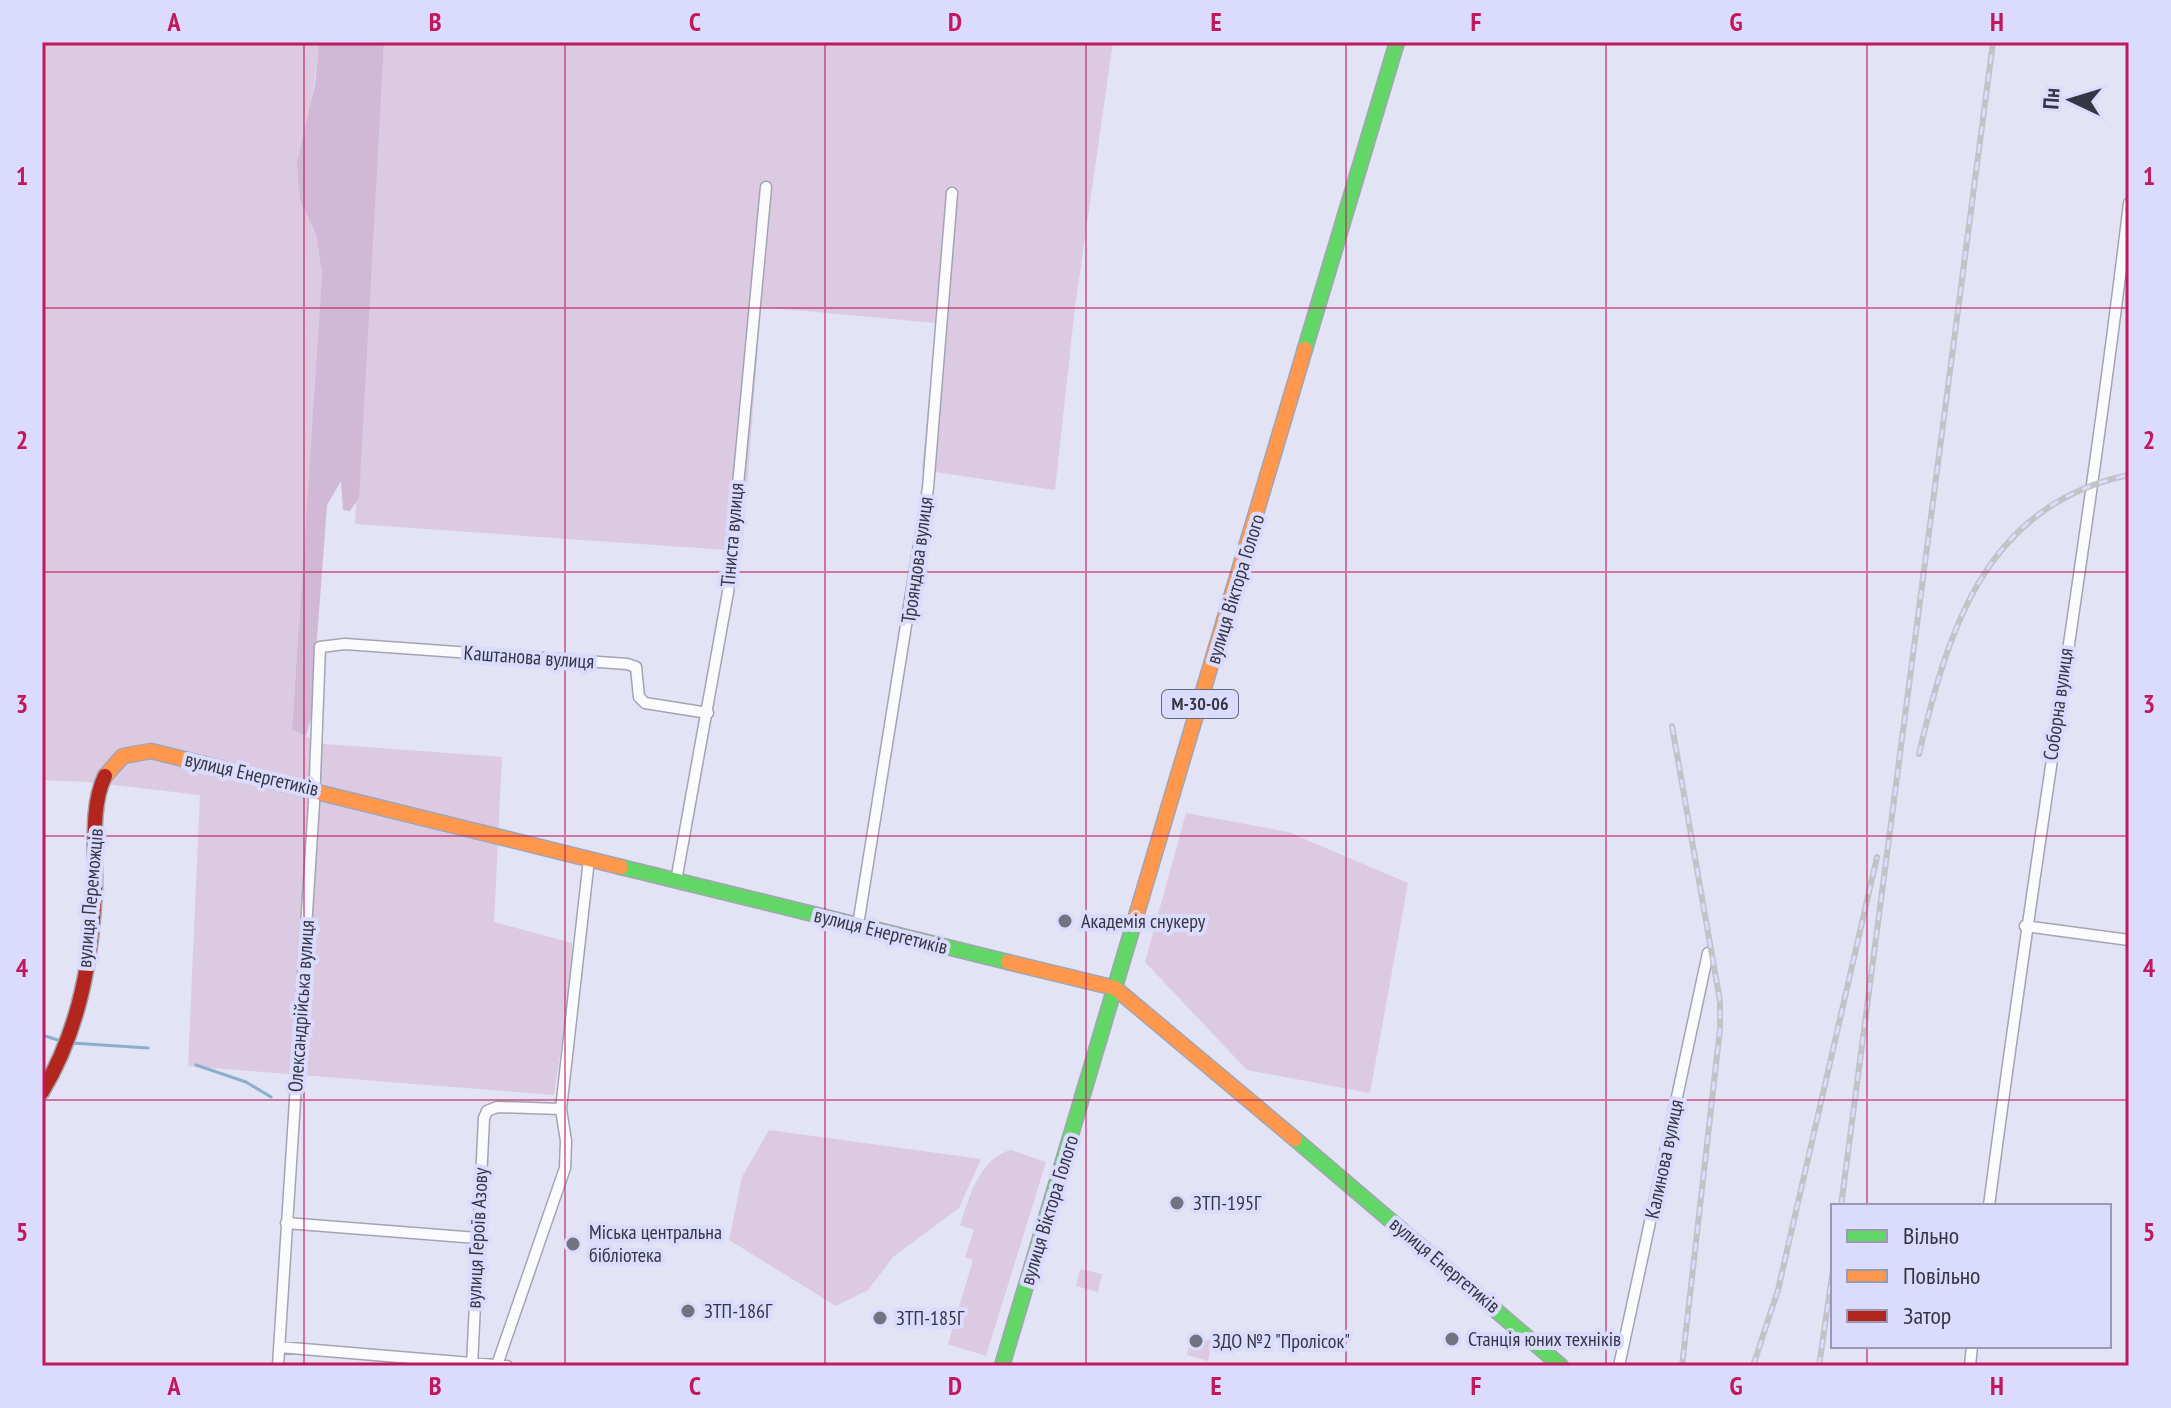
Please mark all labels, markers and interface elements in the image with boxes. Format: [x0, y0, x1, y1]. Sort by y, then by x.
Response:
text: A [166, 5, 181, 38]
text: B [429, 5, 442, 38]
text: C [689, 5, 701, 38]
text: D [948, 5, 962, 38]
text: E [1210, 5, 1222, 38]
text: F [1471, 5, 1482, 38]
text: G [1729, 5, 1743, 38]
text: H [1990, 5, 2004, 38]
north arrow [2031, 60, 2111, 140]
text: Пн [2036, 87, 2066, 110]
text: 1 [16, 159, 28, 192]
text: 1 [2143, 159, 2155, 192]
text: 2 [16, 423, 28, 456]
text: 2 [2143, 423, 2155, 456]
street label: Тіниста вулиця [715, 482, 749, 588]
street label: Трояндова вулиця [895, 495, 939, 625]
street label: вулиця Віктора Голого [1200, 511, 1270, 667]
street label: Каштанова вулиця [463, 639, 595, 675]
street label: Соборна вулиця [2037, 646, 2079, 762]
text: 3 [16, 687, 28, 720]
text: 3 [2143, 687, 2155, 720]
road number: М-30-06 [1162, 690, 1238, 718]
street label: вулиця Енергетиків [183, 746, 321, 802]
street label: вулиця Переможців [71, 827, 109, 969]
street label: вулиця Енергетиків [812, 902, 950, 960]
place label: Академія снукеру [1081, 908, 1206, 934]
marker: Академія снукеру [1056, 912, 1074, 930]
street label: Олександрійська вулиця [282, 919, 320, 1093]
text: 4 [16, 951, 29, 984]
text: 4 [2143, 951, 2156, 984]
street label: Калинова вулиця [1639, 1097, 1689, 1221]
street label: вулиця Віктора Голого [1014, 1132, 1084, 1288]
street label: вулиця Героїв Азову [460, 1166, 494, 1309]
place label: ЗТП-195Г [1193, 1190, 1262, 1216]
marker: ЗТП-195Г [1168, 1194, 1186, 1212]
legend [1831, 1204, 2111, 1348]
street label: вулиця Енергетиків [1384, 1211, 1506, 1319]
text: 5 [16, 1215, 28, 1248]
text: 5 [2143, 1215, 2155, 1248]
place label: Міська центральна бібліотека [589, 1219, 722, 1268]
text: Вільно [1903, 1220, 1959, 1251]
marker: Міська центральна бібліотека [564, 1235, 582, 1253]
text: Повільно [1903, 1260, 1980, 1291]
place label: ЗТП-186Г [704, 1298, 773, 1324]
text: Затор [1903, 1300, 1951, 1331]
marker: ЗТП-186Г [679, 1302, 697, 1320]
place label: ЗТП-185Г [896, 1305, 965, 1331]
marker: ЗТП-185Г [871, 1309, 889, 1327]
place label: Станція юних техніків [1468, 1326, 1621, 1352]
place label: ЗДО №2 "Пролісок" [1212, 1328, 1350, 1354]
marker: Станція юних техніків [1443, 1330, 1461, 1348]
marker: ЗДО №2 "Пролісок" [1187, 1332, 1205, 1350]
text: A [166, 1369, 181, 1402]
text: B [429, 1369, 442, 1402]
text: C [689, 1369, 701, 1402]
text: D [948, 1369, 962, 1402]
text: E [1210, 1369, 1222, 1402]
text: F [1471, 1369, 1482, 1402]
text: G [1729, 1369, 1743, 1402]
text: H [1990, 1369, 2004, 1402]

